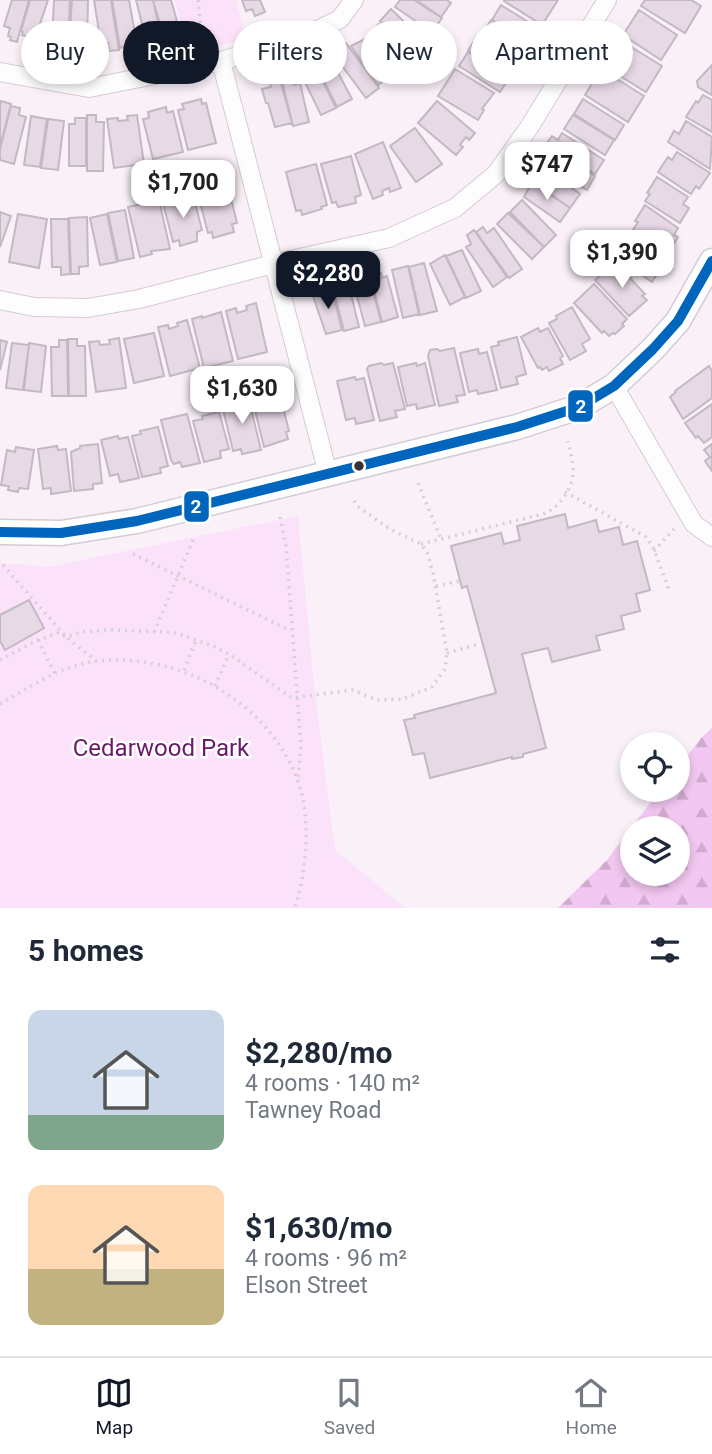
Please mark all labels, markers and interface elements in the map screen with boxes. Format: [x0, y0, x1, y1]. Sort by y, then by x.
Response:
chip: Buy [21, 21, 109, 84]
chip: Rent [123, 21, 219, 84]
chip: Filters [233, 21, 347, 84]
chip: New [361, 21, 457, 84]
chip: Apartment [471, 21, 633, 84]
pin: $747 [506, 142, 588, 202]
text: $747 [521, 151, 573, 178]
pin: $1,700 [126, 160, 240, 220]
text: $1,700 [147, 169, 219, 196]
pin: $1,390 [565, 230, 679, 290]
text: $1,390 [586, 239, 658, 266]
pin: $2,280 [271, 252, 385, 311]
text: $2,280 [292, 260, 364, 287]
pin: $1,630 [185, 366, 299, 426]
text: $1,630 [206, 375, 278, 402]
line badge: 2 [567, 389, 594, 423]
text: 2 [576, 395, 587, 418]
unlabelled marker [352, 459, 366, 473]
line badge: 2 [183, 490, 210, 523]
text: 2 [191, 495, 202, 518]
map controls [620, 732, 690, 886]
button: locate [620, 732, 690, 802]
park label: Cedarwood Park [73, 734, 250, 762]
button: layers [620, 816, 690, 886]
icon: filters [646, 931, 684, 969]
text: 5 homes [28, 933, 144, 968]
text: $2,280/mo [245, 1035, 393, 1070]
icon: home [84, 1038, 168, 1122]
text: 4 rooms · 140 m² [245, 1070, 420, 1097]
text: Tawney Road [245, 1097, 381, 1124]
text: $1,630/mo [245, 1210, 393, 1245]
icon: home [84, 1213, 168, 1297]
text: 4 rooms · 96 m² [245, 1245, 407, 1272]
text: Elson Street [245, 1272, 368, 1299]
tab: Map [95, 1374, 133, 1439]
tab: Saved [324, 1374, 375, 1439]
tab: Home [566, 1374, 617, 1439]

